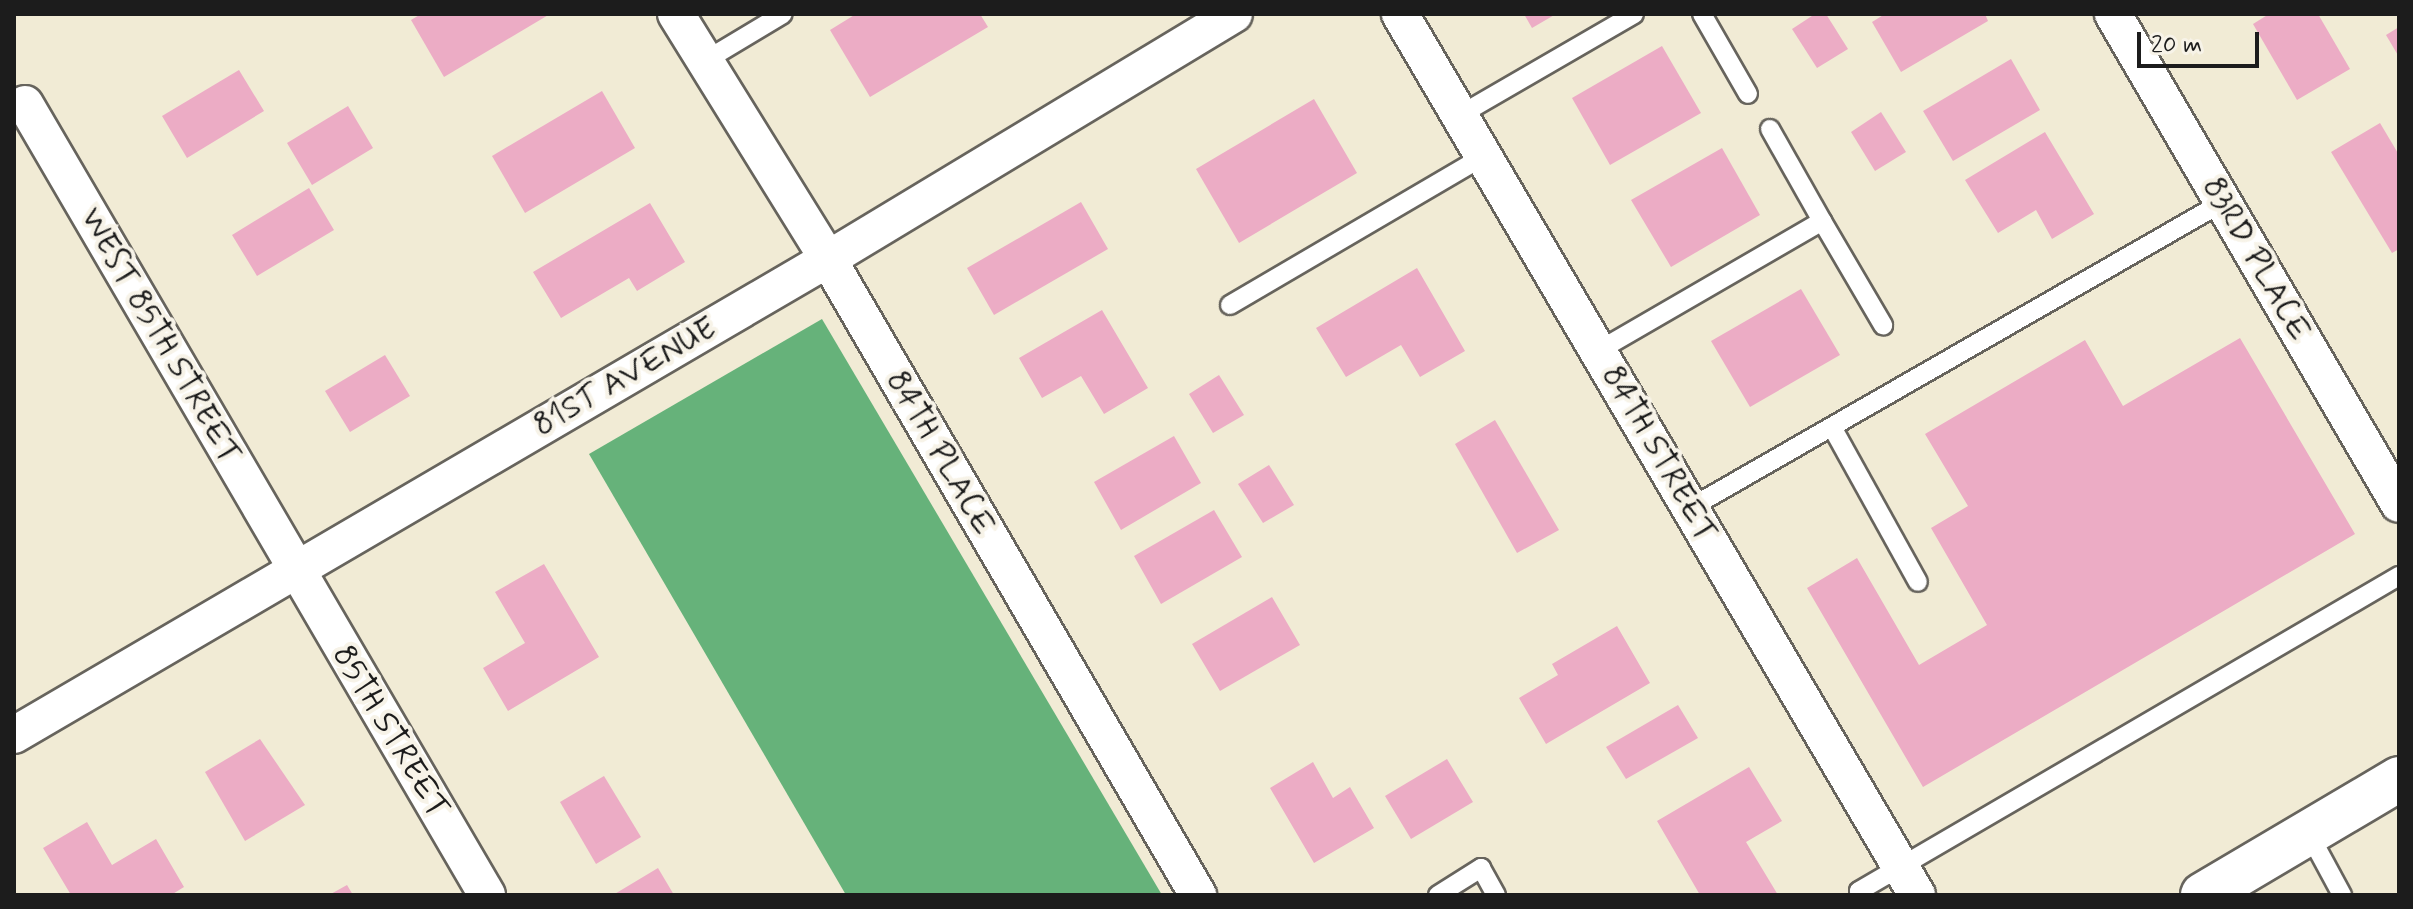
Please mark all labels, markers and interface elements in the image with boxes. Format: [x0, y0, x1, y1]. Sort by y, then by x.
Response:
scale bar [2141, 16, 2263, 66]
text: 20 m [2151, 30, 2202, 61]
street label: 83RD PLACE [2194, 172, 2318, 346]
street label: WEST 85TH STREET [70, 200, 250, 472]
street label: 81ST AVENUE [527, 309, 723, 445]
street label: 84TH STREET [1592, 357, 1726, 551]
street label: 84TH PLACE [878, 365, 1002, 541]
street label: 85TH STREET [322, 637, 458, 827]

